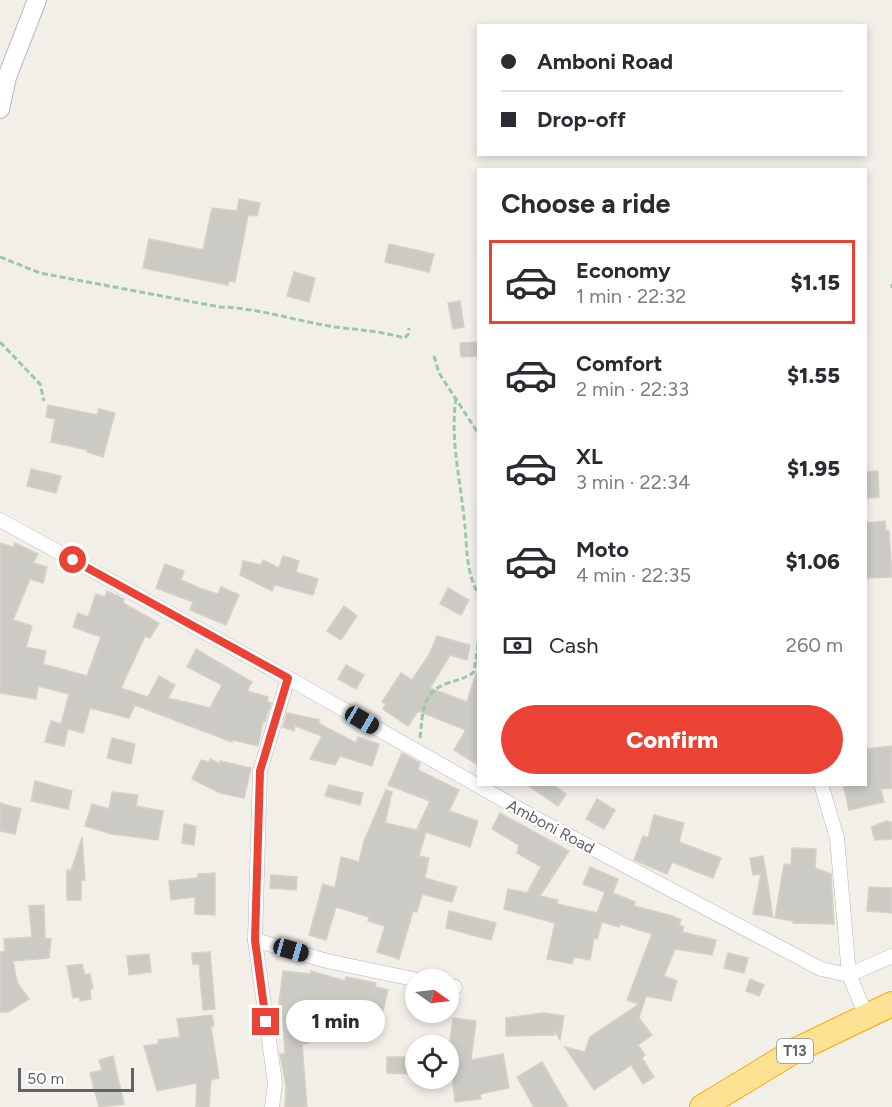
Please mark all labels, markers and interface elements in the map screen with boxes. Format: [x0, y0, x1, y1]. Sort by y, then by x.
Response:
text: Amboni Road [537, 48, 673, 75]
text: Drop-off [537, 106, 626, 133]
text: Choose a ride [501, 187, 670, 220]
icon: car [504, 255, 558, 309]
text: Economy [576, 257, 671, 284]
text: $1.15 [790, 269, 840, 296]
text: 1 min · 22:32 [576, 284, 686, 308]
icon: car [504, 348, 558, 402]
text: Comfort [576, 350, 662, 377]
text: $1.55 [787, 362, 840, 389]
text: 2 min · 22:33 [576, 377, 689, 401]
icon: car [504, 441, 558, 495]
text: XL [576, 443, 603, 470]
text: $1.95 [787, 455, 840, 482]
text: 3 min · 22:34 [576, 470, 690, 494]
icon: car [504, 534, 558, 588]
text: Moto [576, 536, 629, 563]
route start [59, 546, 86, 573]
text: $1.06 [785, 548, 840, 575]
text: 4 min · 22:35 [576, 563, 691, 587]
icon: cash [501, 629, 534, 662]
text: Cash [549, 632, 599, 659]
text: 260 m [786, 633, 843, 657]
car [342, 703, 382, 737]
button: Confirm [501, 705, 843, 774]
street label: Amboni Road [504, 795, 598, 857]
car [271, 936, 311, 964]
north arrow [405, 969, 459, 1023]
map controls [405, 969, 459, 1089]
callout: 1 min [287, 1001, 386, 1043]
route end [252, 1008, 279, 1035]
text: 1 min [312, 1009, 359, 1033]
button: locate [405, 1035, 459, 1089]
road number: T13 [777, 1039, 813, 1063]
scale bar [18, 1065, 134, 1092]
text: 50 m [27, 1069, 64, 1088]

